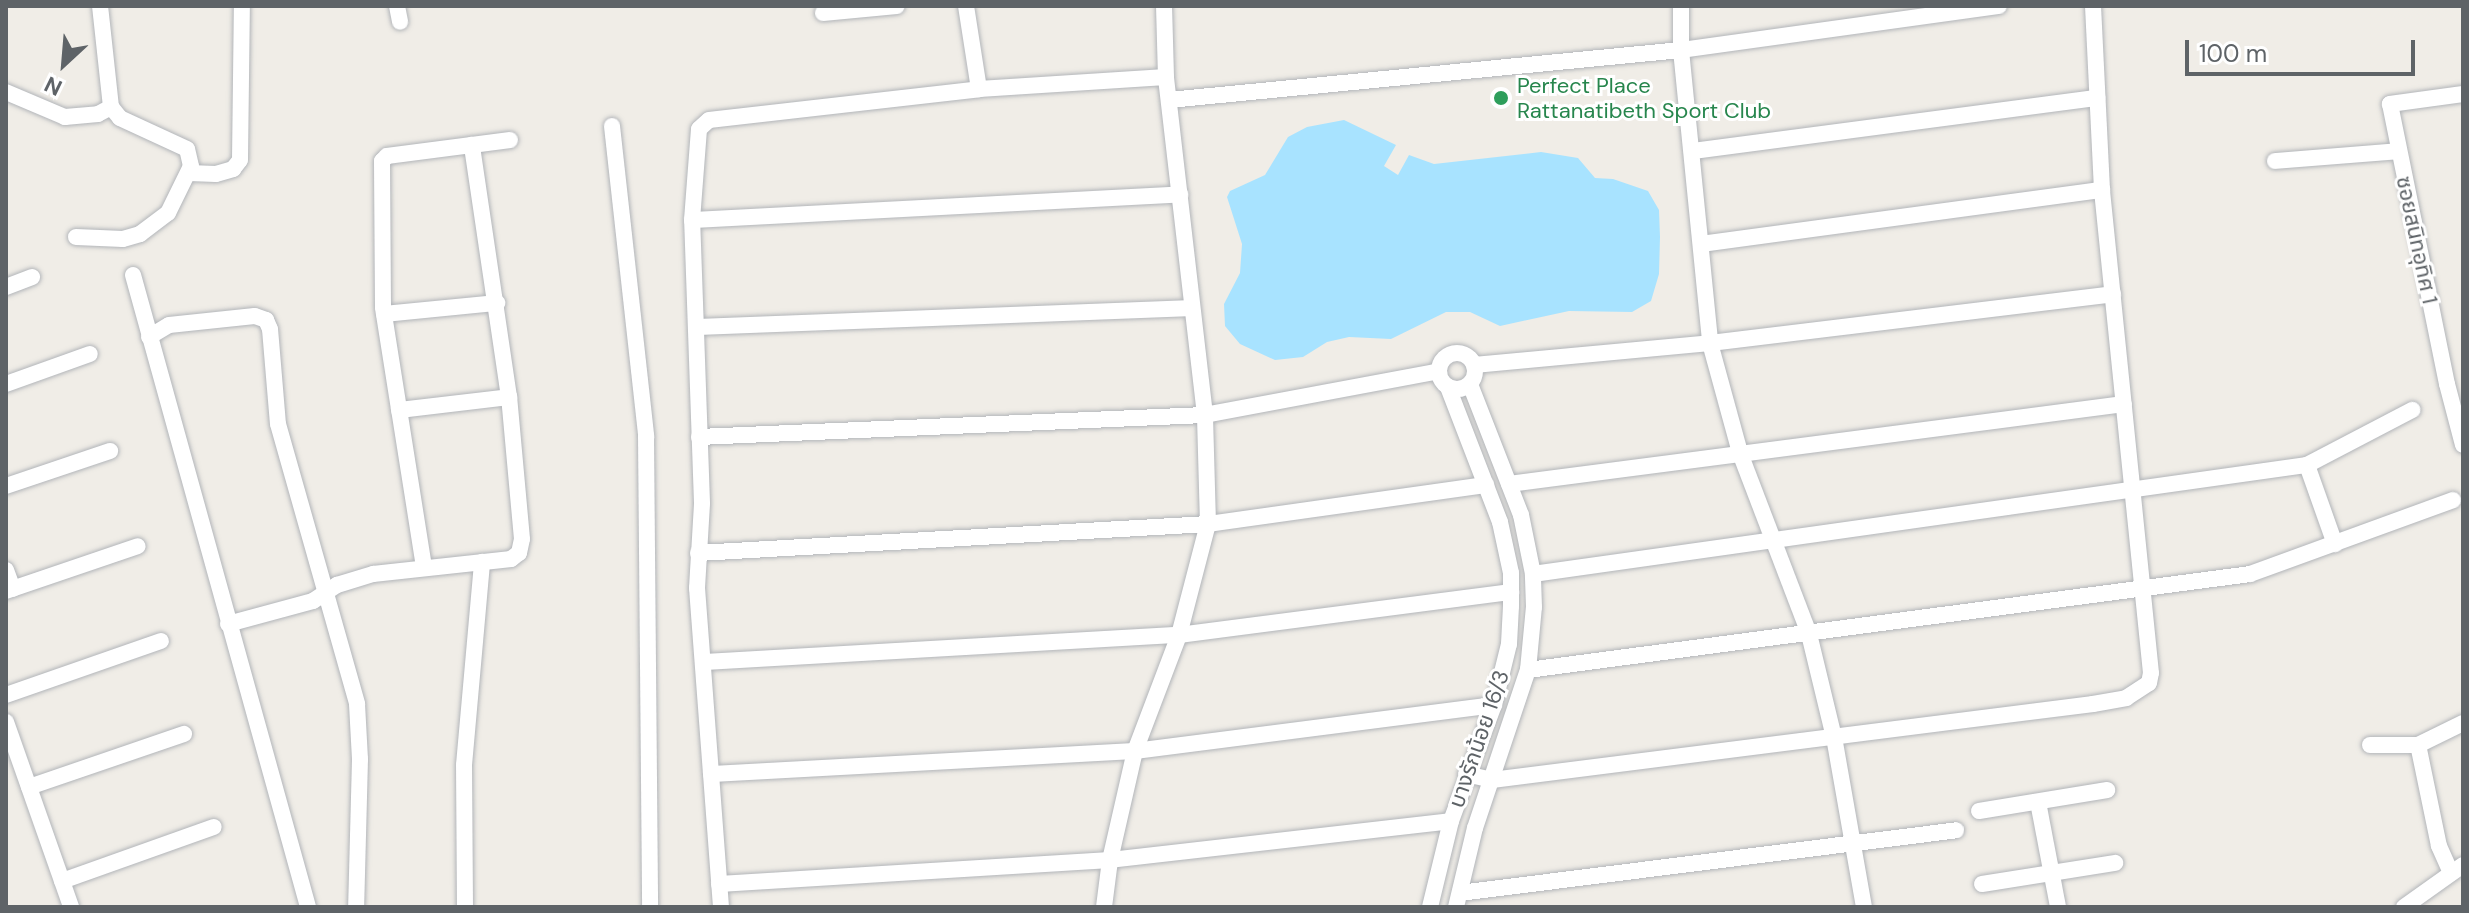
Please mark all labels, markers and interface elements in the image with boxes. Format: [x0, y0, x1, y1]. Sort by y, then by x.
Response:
north arrow [24, 24, 104, 104]
scale bar [2189, 24, 2419, 74]
text: 100 m [2199, 38, 2267, 69]
text: N [40, 69, 67, 103]
place label: Perfect Place Rattanatibeth Sport Club [1517, 72, 1771, 124]
marker: Perfect Place Rattanatibeth Sport Club [1492, 89, 1510, 107]
street label: ซอยสนิทอุทิศ 1 [2391, 174, 2443, 306]
street label: บางรักน้อย 16/3 [1443, 667, 1515, 811]

